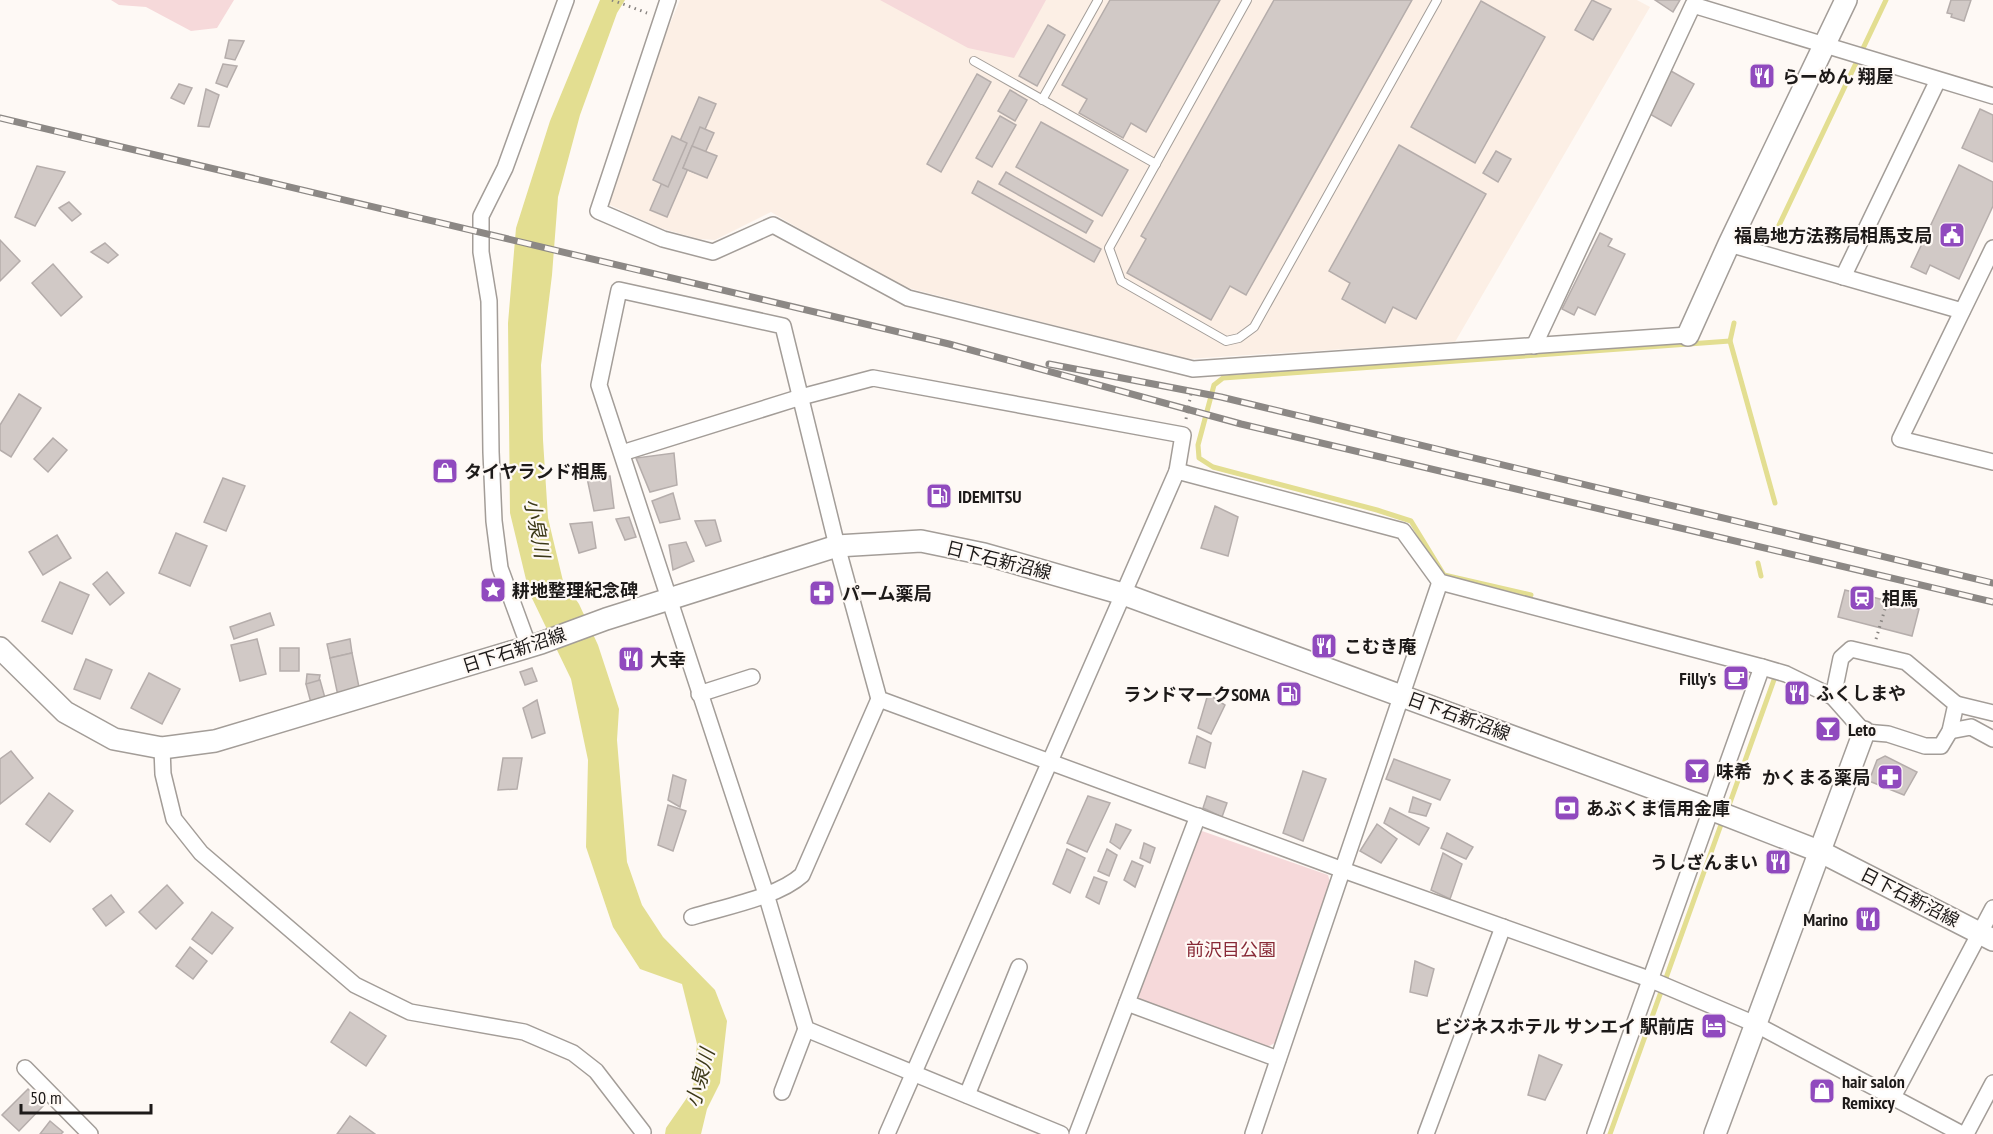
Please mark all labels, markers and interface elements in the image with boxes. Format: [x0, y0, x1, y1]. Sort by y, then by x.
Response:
restaurant icon: らーめん 翔屋 [1747, 61, 1777, 91]
place label: らーめん 翔屋 [1782, 65, 1894, 88]
public building icon: 福島地方法務局相馬支局 [1937, 220, 1967, 250]
place label: 福島地方法務局相馬支局 [1734, 224, 1932, 247]
shop icon: タイヤランド相馬 [430, 456, 460, 486]
place label: タイヤランド相馬 [464, 460, 607, 483]
fuel station icon: IDEMITSU [924, 481, 954, 511]
place label: IDEMITSU [958, 485, 1022, 508]
water label: 小泉川 [519, 496, 556, 562]
street label: 日下石新沼線 [944, 536, 1054, 584]
place icon: 耕地整理紀念碑 [478, 575, 508, 605]
pharmacy icon: パーム薬局 [807, 578, 837, 608]
place label: 耕地整理紀念碑 [512, 579, 638, 602]
place label: パーム薬局 [842, 582, 931, 605]
station icon: 相馬 [1847, 583, 1877, 613]
place label: 相馬 [1882, 587, 1918, 610]
street label: 日下石新沼線 [459, 622, 569, 678]
restaurant icon: こむき庵 [1309, 631, 1339, 661]
place label: こむき庵 [1344, 635, 1416, 658]
restaurant icon: 大幸 [616, 644, 646, 674]
place label: 大幸 [650, 648, 686, 671]
cafe icon: Filly's [1721, 663, 1751, 693]
place label: Filly's [1679, 667, 1716, 690]
restaurant icon: ふくしまや [1782, 678, 1812, 708]
fuel station icon: ランドマークSOMA [1274, 679, 1304, 709]
place label: ふくしまや [1816, 682, 1906, 705]
place label: ランドマークSOMA [1123, 683, 1271, 706]
street label: 日下石新沼線 [1404, 687, 1514, 745]
bar icon: Leto [1813, 714, 1843, 744]
place label: Leto [1848, 718, 1876, 741]
bar icon: 味希 [1682, 756, 1712, 786]
place label: 味希 [1716, 760, 1752, 783]
pharmacy icon: かくまる薬局 [1875, 762, 1905, 792]
place label: かくまる薬局 [1762, 766, 1870, 789]
bank icon: あぶくま信用金庫 [1552, 793, 1582, 823]
place label: あぶくま信用金庫 [1586, 797, 1730, 820]
restaurant icon: うしざんまい [1763, 847, 1793, 877]
place label: うしざんまい [1650, 851, 1758, 874]
street label: 日下石新沼線 [1857, 862, 1963, 932]
restaurant icon: Marino [1853, 904, 1883, 934]
place label: Marino [1803, 908, 1848, 931]
park label: 前沢目公園 [1186, 938, 1276, 961]
hotel icon: ビジネスホテル サンエイ 駅前店 [1699, 1011, 1729, 1041]
place label: ビジネスホテル サンエイ 駅前店 [1435, 1015, 1694, 1038]
water label: 小泉川 [680, 1044, 721, 1110]
place label: hair salon Remixcy [1842, 1070, 1905, 1114]
shop icon: hair salon Remixcy [1807, 1076, 1837, 1106]
scale bar [21, 1077, 152, 1115]
text: 50 m [30, 1086, 62, 1109]

